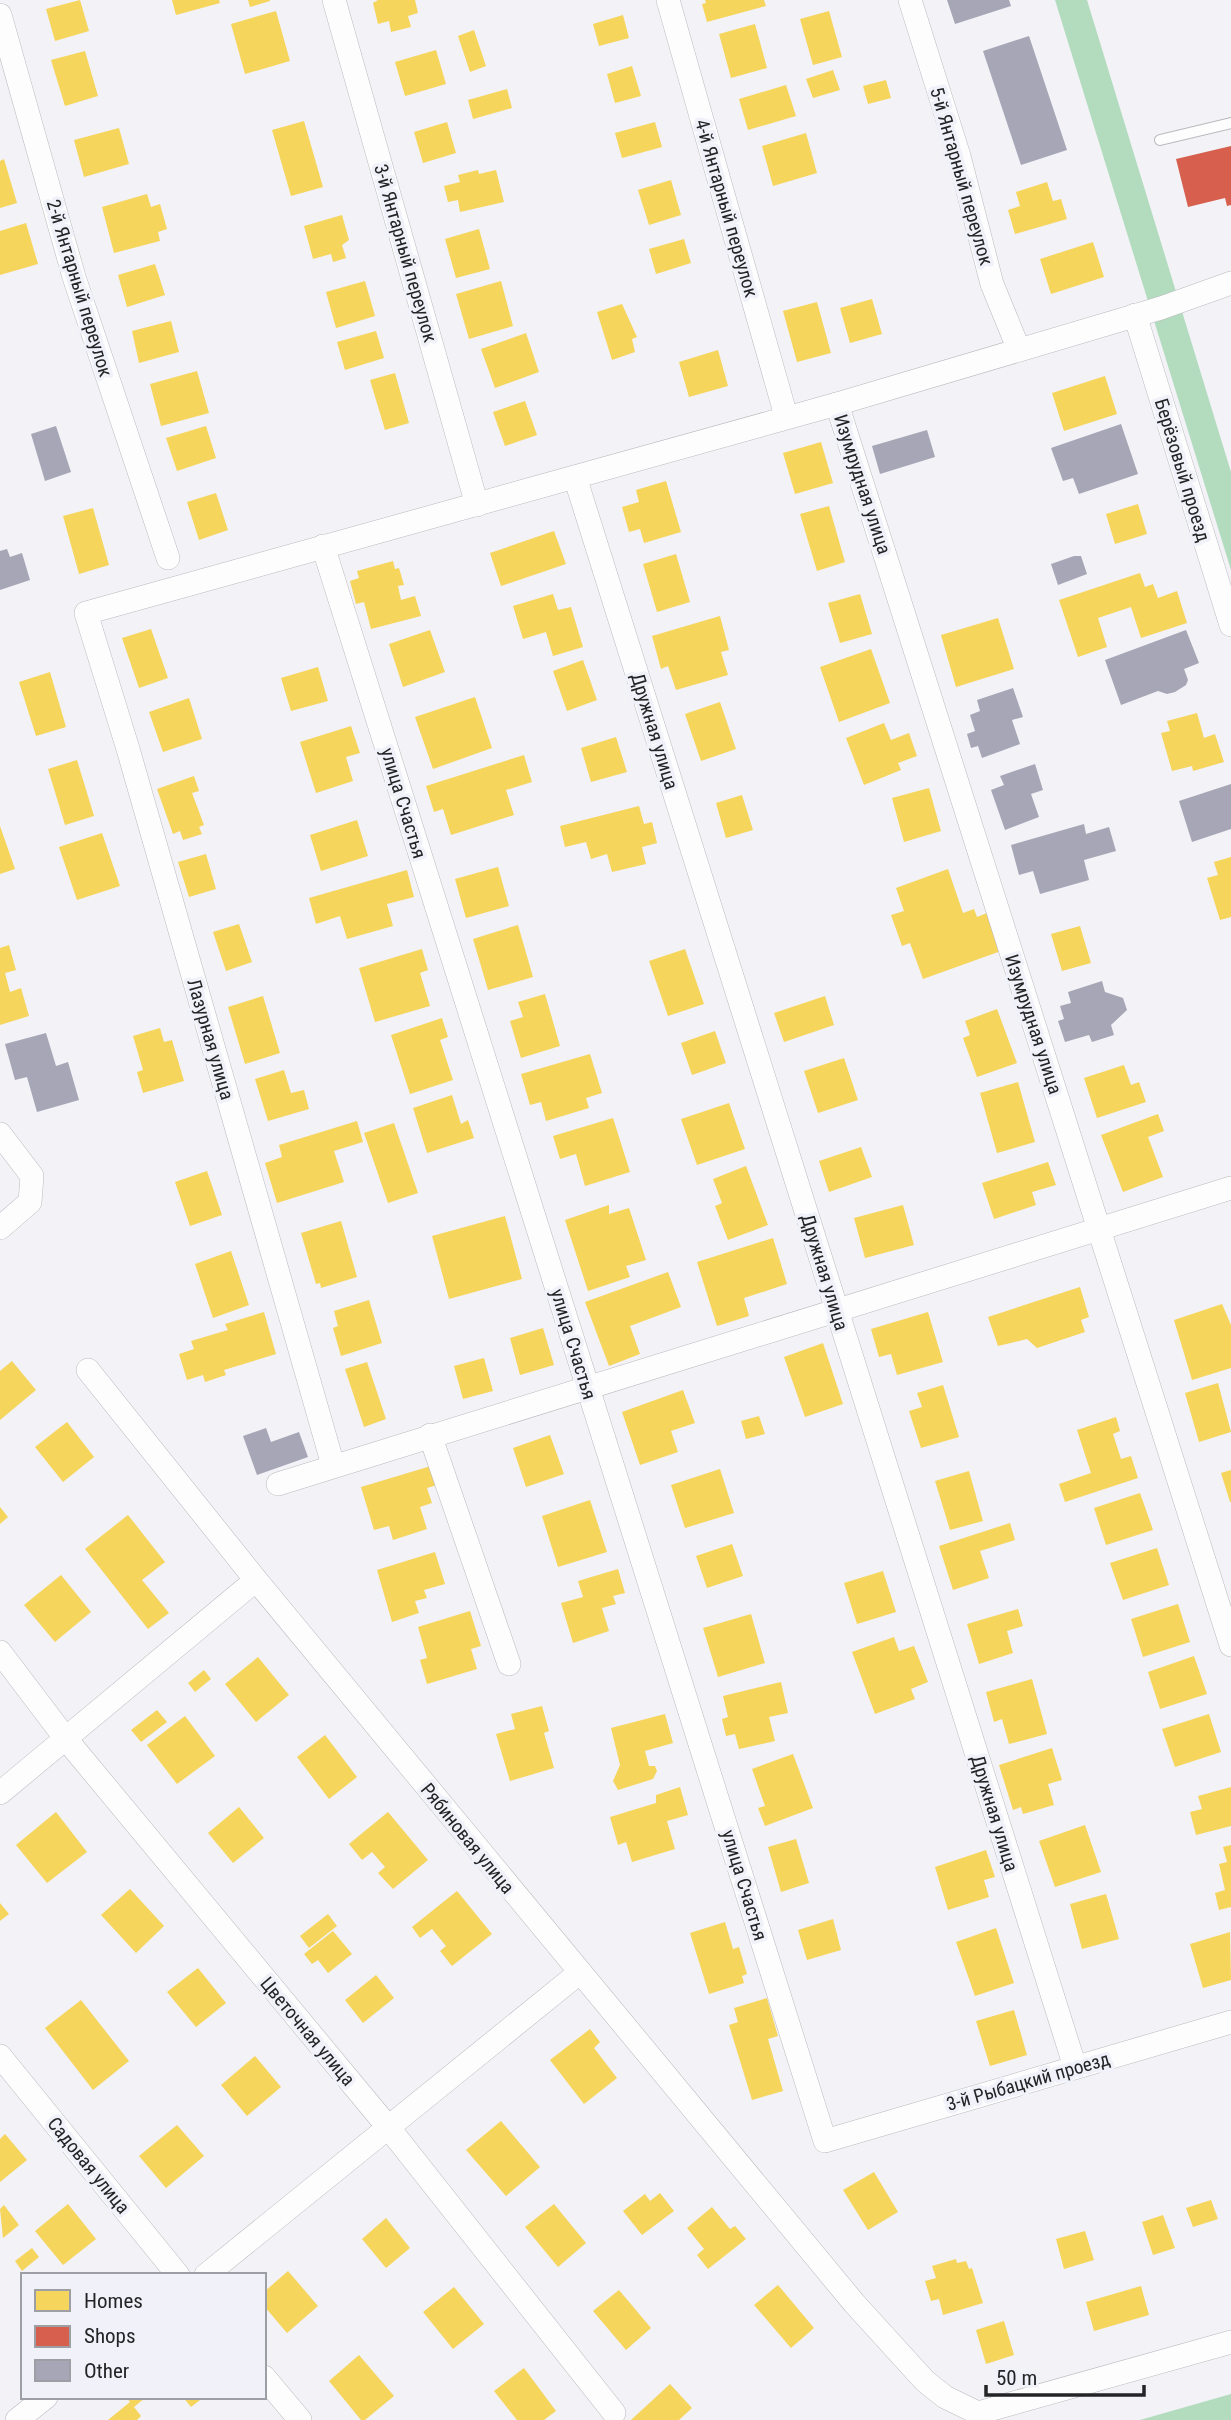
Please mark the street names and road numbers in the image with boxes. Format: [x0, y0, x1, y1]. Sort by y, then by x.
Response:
street label: 5-й Янтарный переулок [925, 84, 998, 268]
street label: 4-й Янтарный переулок [690, 116, 763, 300]
street label: 3-й Янтарный переулок [369, 161, 442, 345]
street label: 2-й Янтарный переулок [42, 197, 117, 380]
street label: Берёзовый проезд [1150, 396, 1215, 544]
street label: Изумрудная улица [829, 411, 896, 557]
street label: Дружная улица [626, 670, 683, 792]
street label: улица Счастья [376, 745, 431, 861]
street label: Изумрудная улица [1000, 951, 1067, 1097]
street label: Лазурная улица [182, 976, 239, 1102]
street label: Дружная улица [796, 1211, 853, 1333]
street label: улица Счастья [546, 1286, 601, 1402]
street label: Дружная улица [966, 1752, 1023, 1874]
street label: Рябиновая улица [416, 1778, 519, 1898]
street label: улица Счастья [717, 1827, 772, 1943]
street label: Цветочная улица [255, 1972, 360, 2090]
street label: 3-й Рыбацкий проезд [944, 2047, 1112, 2116]
street label: Садовая улица [43, 2112, 135, 2218]

